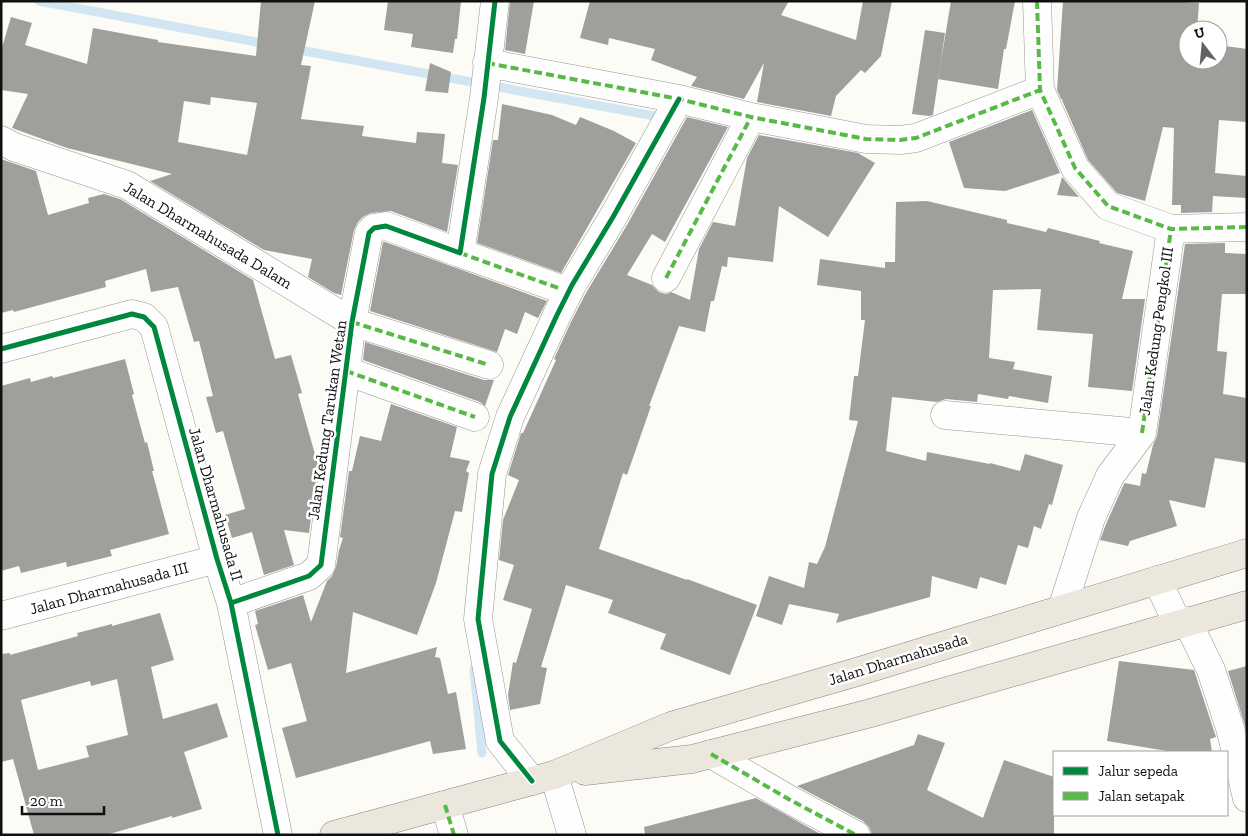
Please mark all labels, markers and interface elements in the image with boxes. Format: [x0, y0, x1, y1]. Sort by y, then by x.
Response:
north arrow [1178, 20, 1228, 70]
text: U [1192, 23, 1207, 43]
street label: Jalan Dharmahusada Dalam [120, 177, 296, 293]
street label: Jalan Kedung Pengkol III [1135, 245, 1177, 417]
street label: Jalan Kedung Tarukan Wetan [304, 318, 351, 521]
street label: Jalan Dharmahusada II [185, 425, 247, 583]
street label: Jalan Dharmahusada III [27, 558, 191, 618]
street label: Jalan Dharmahusada [826, 629, 970, 689]
legend [1053, 751, 1228, 816]
text: Jalur sepeda [1098, 762, 1178, 780]
scale bar [22, 784, 105, 816]
text: Jalan setapak [1098, 787, 1185, 805]
text: 20 m [30, 792, 63, 810]

